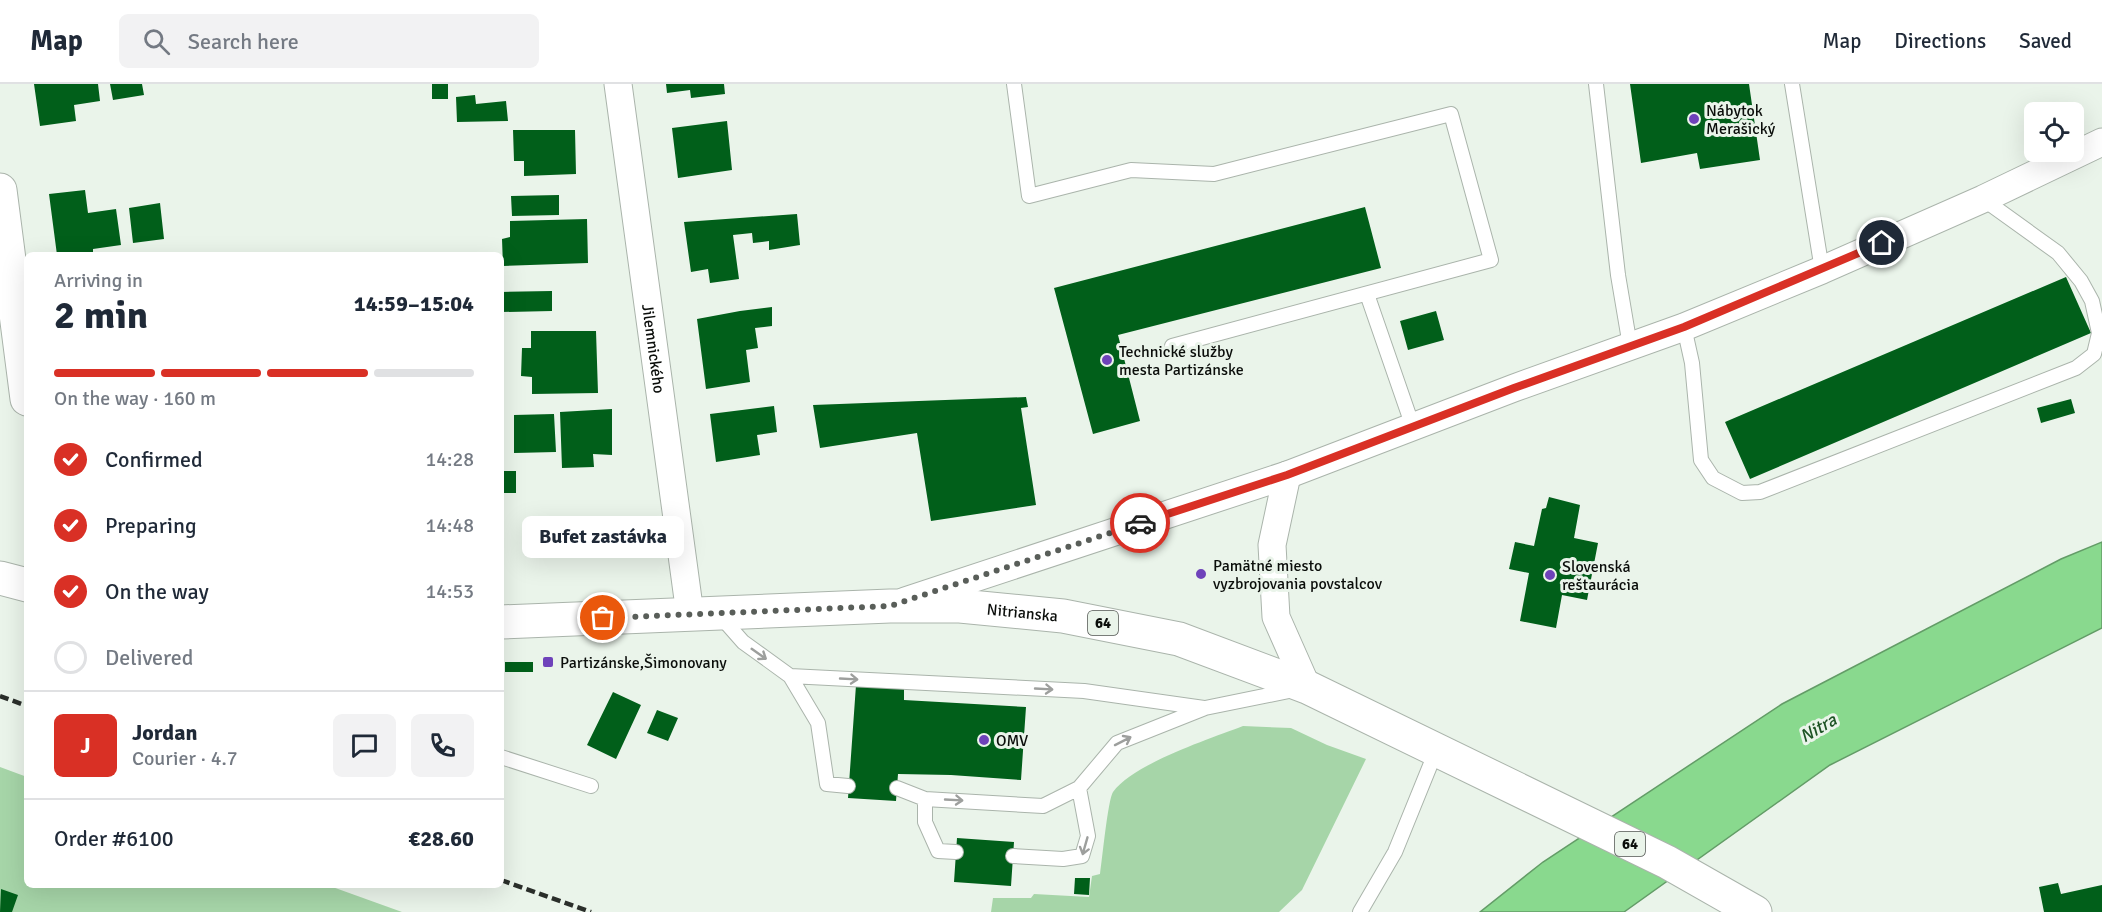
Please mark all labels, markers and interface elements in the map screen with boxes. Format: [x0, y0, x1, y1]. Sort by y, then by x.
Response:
search box [119, 14, 539, 68]
text: Map [30, 24, 83, 58]
icon: search [140, 25, 173, 58]
text: Search here [188, 28, 299, 55]
text: Map [1823, 28, 1861, 54]
text: Directions [1894, 28, 1986, 54]
text: Saved [2019, 28, 2072, 54]
place label: Nábytok Merašický [1706, 101, 1776, 139]
map controls [2024, 102, 2084, 162]
button: locate [2024, 102, 2084, 162]
marker: Nábytok Merašický [1687, 112, 1701, 126]
pin [1856, 217, 1907, 268]
icon: home [1865, 226, 1898, 259]
text: Arriving in [54, 268, 143, 293]
text: 14:59–15:04 [354, 290, 474, 317]
text: 2 min [54, 291, 148, 339]
street label: Jilemnického [637, 303, 669, 395]
place label: Technické služby mesta Partizánske [1119, 342, 1244, 380]
marker: Technické služby mesta Partizánske [1100, 353, 1114, 367]
text: On the way · 160 m [54, 386, 216, 411]
icon: check [54, 443, 87, 476]
text: Confirmed [105, 446, 203, 473]
text: 14:28 [425, 447, 474, 472]
courier [1110, 493, 1170, 553]
icon: car [1124, 507, 1157, 540]
icon: check [54, 509, 87, 542]
text: Preparing [105, 512, 197, 539]
text: 14:48 [425, 513, 474, 538]
callout: Bufet zastávka [522, 516, 684, 558]
text: Bufet zastávka [539, 524, 667, 549]
place label: Pamätné miesto vyzbrojovania povstalcov [1213, 556, 1383, 594]
place label: Slovenská reštaurácia [1562, 557, 1639, 595]
marker: Pamätné miesto vyzbrojovania povstalcov [1194, 567, 1208, 581]
marker: Slovenská reštaurácia [1543, 568, 1557, 582]
icon: check [54, 575, 87, 608]
text: On the way [105, 578, 209, 605]
text: 14:53 [425, 579, 474, 604]
pin [577, 592, 628, 643]
street label: Nitrianska [986, 600, 1059, 626]
icon: bag [586, 601, 619, 634]
road number: 64 [1088, 611, 1118, 635]
text: Delivered [105, 644, 193, 671]
one-way arrow [751, 648, 767, 660]
place label: Partizánske,Šimonovany [560, 653, 727, 673]
marker: Partizánske,Šimonovany [541, 655, 555, 669]
one-way arrow [838, 673, 858, 684]
one-way arrow [1033, 683, 1053, 694]
water label: Nitra [1796, 708, 1841, 747]
button: chat [333, 714, 396, 777]
button: phone [411, 714, 474, 777]
text: Jordan [132, 719, 198, 746]
place label: OMV [996, 731, 1028, 751]
text: J [80, 732, 91, 759]
marker: OMV [977, 733, 991, 747]
one-way arrow [1114, 735, 1132, 747]
text: Courier · 4.7 [132, 746, 238, 771]
one-way arrow [943, 795, 963, 806]
text: Order #6100 [54, 825, 174, 852]
text: €28.60 [408, 825, 474, 852]
road number: 64 [1615, 832, 1645, 856]
one-way arrow [1079, 836, 1090, 855]

